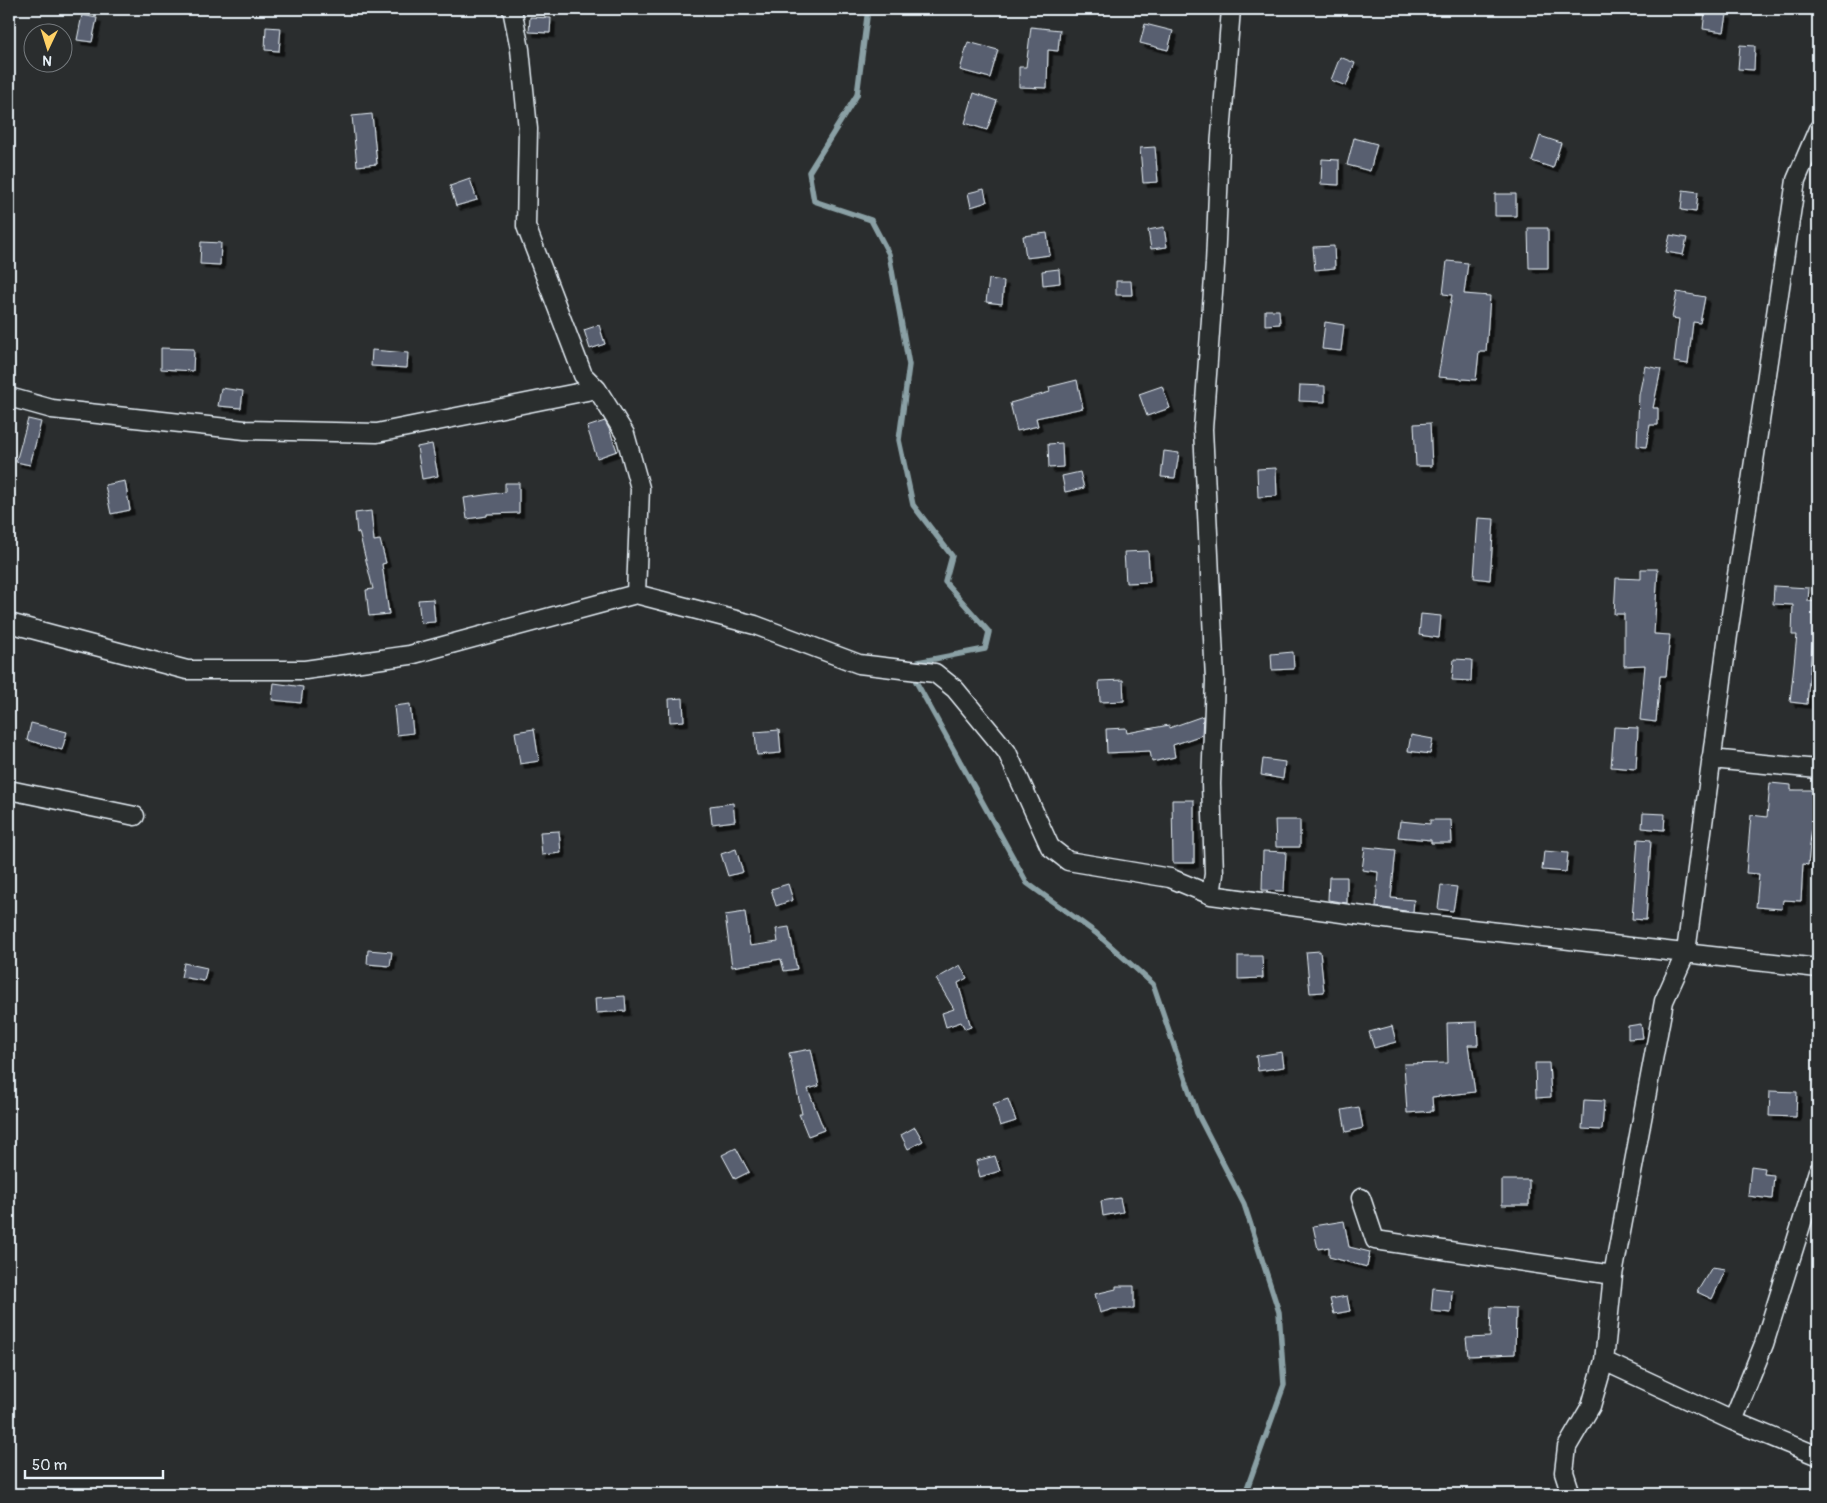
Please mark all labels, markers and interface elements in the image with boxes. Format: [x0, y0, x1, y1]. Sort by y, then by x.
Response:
north arrow [22, 22, 72, 72]
text: N [42, 52, 52, 69]
scale bar [25, 1448, 162, 1480]
text: 50 m [32, 1456, 67, 1475]

